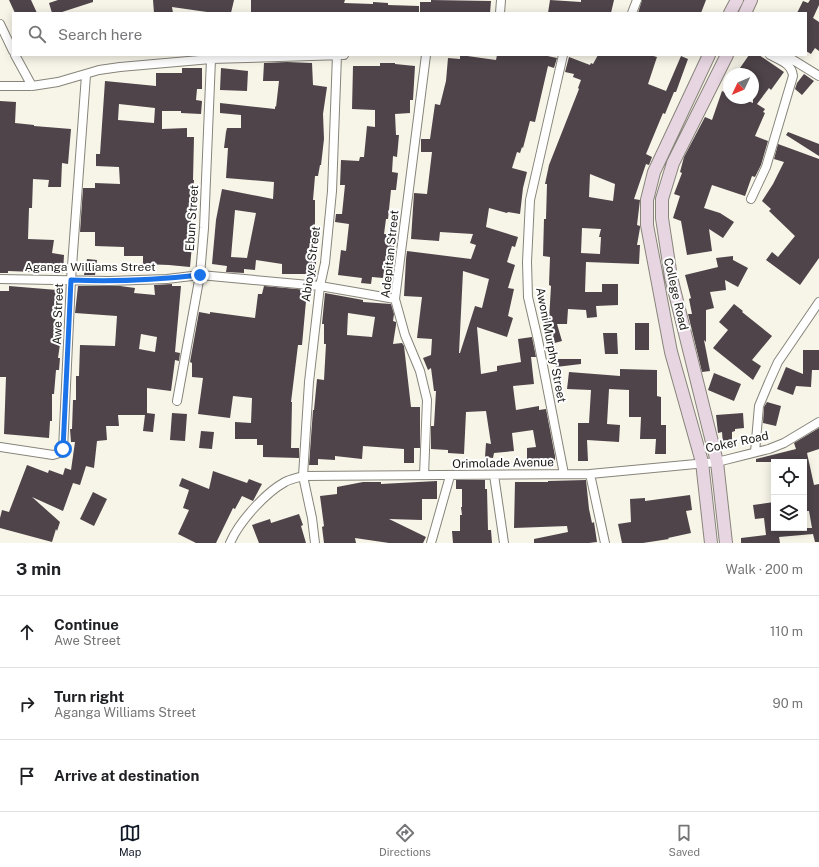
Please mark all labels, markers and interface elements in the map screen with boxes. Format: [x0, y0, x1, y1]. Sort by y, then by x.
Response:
search box [12, 12, 807, 56]
icon: search [26, 23, 48, 45]
text: Search here [58, 26, 142, 43]
north arrow [723, 68, 759, 104]
street label: Ebun Street [183, 184, 201, 252]
street label: Adepitan Street [378, 209, 402, 299]
street label: Abioye Street [299, 225, 323, 303]
street label: College Road [661, 256, 691, 332]
street label: Aganga Williams Street [24, 260, 156, 274]
route end [191, 266, 209, 284]
street label: Awe Street [50, 283, 66, 345]
street label: Awoni Murphy Street [533, 286, 569, 404]
street label: Coker Road [704, 428, 770, 456]
route start [54, 440, 72, 458]
street label: Orimolade Avenue [452, 455, 554, 471]
map controls [771, 459, 807, 531]
button: locate [771, 459, 807, 495]
button: layers [771, 495, 807, 531]
text: 3 min [16, 559, 61, 579]
text: Walk · 200 m [726, 562, 803, 577]
text: Continue [54, 616, 119, 633]
icon: ahead [16, 621, 38, 643]
text: 110 m [770, 624, 803, 639]
text: Awe Street [54, 633, 121, 648]
text: Turn right [54, 688, 124, 705]
icon: right [16, 693, 38, 715]
text: 90 m [773, 696, 803, 711]
text: Aganga Williams Street [54, 705, 196, 720]
icon: arrive [16, 765, 38, 787]
text: Arrive at destination [54, 767, 199, 784]
tab: Map [119, 822, 141, 858]
tab: Directions [379, 822, 431, 858]
tab: Saved [669, 822, 700, 858]

